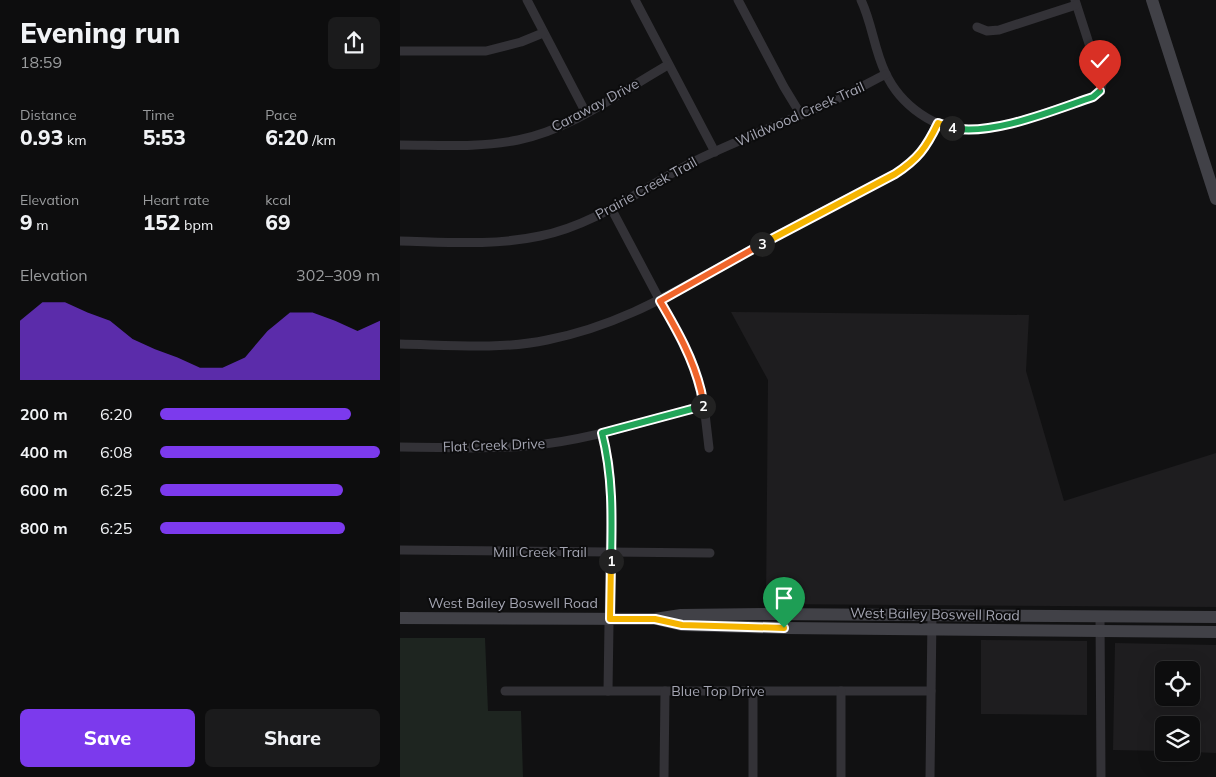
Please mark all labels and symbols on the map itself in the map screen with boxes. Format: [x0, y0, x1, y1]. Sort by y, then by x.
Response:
pin [1079, 40, 1121, 91]
street label: Caraway Drive [548, 74, 642, 136]
street label: Wildwood Creek Trail [733, 78, 867, 150]
pin: 4 [940, 116, 964, 140]
street label: Prairie Creek Trail [592, 153, 700, 223]
pin: 3 [750, 232, 774, 256]
pin: 2 [690, 394, 716, 418]
street label: Flat Creek Drive [442, 434, 546, 456]
street label: Mill Creek Trail [493, 543, 587, 561]
pin: 1 [598, 548, 624, 574]
pin [763, 577, 805, 628]
street label: West Bailey Boswell Road [428, 594, 598, 612]
street label: West Bailey Boswell Road [850, 604, 1020, 624]
street label: Blue Top Drive [671, 682, 765, 700]

